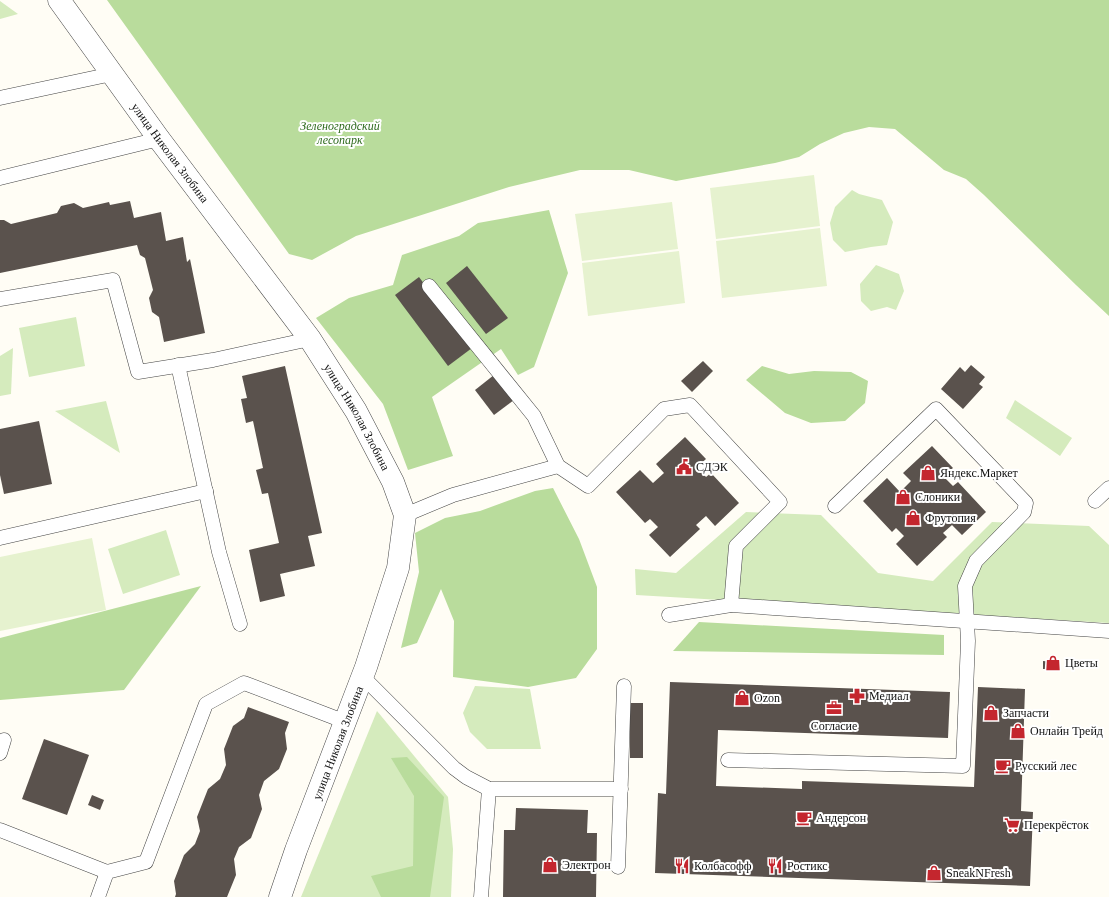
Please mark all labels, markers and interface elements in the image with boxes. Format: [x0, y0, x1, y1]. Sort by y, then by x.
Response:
street label: улица Николая Злобина [128, 100, 212, 206]
park label: Зеленоградский лесопарк [300, 119, 380, 147]
street label: улица Николая Злобина [321, 361, 393, 473]
public building icon: СДЭК [675, 458, 693, 476]
place label: СДЭК [696, 460, 729, 474]
shop icon: Яндекс.Маркет [919, 464, 937, 482]
place label: Яндекс.Маркет [940, 466, 1019, 480]
shop icon: Слоники [894, 488, 912, 506]
place label: Слоники [915, 490, 961, 504]
shop icon: Фрутопия [904, 509, 922, 527]
place label: Фрутопия [925, 511, 976, 525]
shop icon: Цветы [1044, 654, 1062, 672]
place label: Цветы [1065, 656, 1098, 670]
street label: улица Николая Злобина [310, 684, 366, 802]
pharmacy icon: Медиал [848, 687, 866, 705]
shop icon: Ozon [733, 689, 751, 707]
place label: Медиал [869, 689, 909, 703]
place label: Ozon [754, 691, 780, 705]
office icon: Согласие [825, 699, 843, 717]
shop icon: Запчасти [982, 704, 1000, 722]
place label: Запчасти [1003, 706, 1050, 720]
place label: Согласие [811, 719, 857, 733]
shop icon: Онлайн Трейд [1009, 722, 1027, 740]
place label: Онлайн Трейд [1030, 724, 1103, 738]
cafe icon: Русский лес [994, 757, 1012, 775]
place label: Русский лес [1015, 759, 1077, 773]
cafe icon: Андерсон [795, 809, 813, 827]
place label: Андерсон [816, 811, 867, 825]
supermarket icon: Перекрёсток [1003, 816, 1021, 834]
place label: Перекрёсток [1024, 818, 1089, 832]
shop icon: Электрон [541, 856, 559, 874]
restaurant icon: Колбасофф [673, 857, 691, 875]
restaurant icon: Ростикс [766, 857, 784, 875]
place label: Электрон [562, 858, 611, 872]
place label: Колбасофф [694, 859, 752, 873]
place label: Ростикс [787, 859, 828, 873]
shop icon: SneakNFresh [925, 864, 943, 882]
place label: SneakNFresh [946, 866, 1011, 880]

